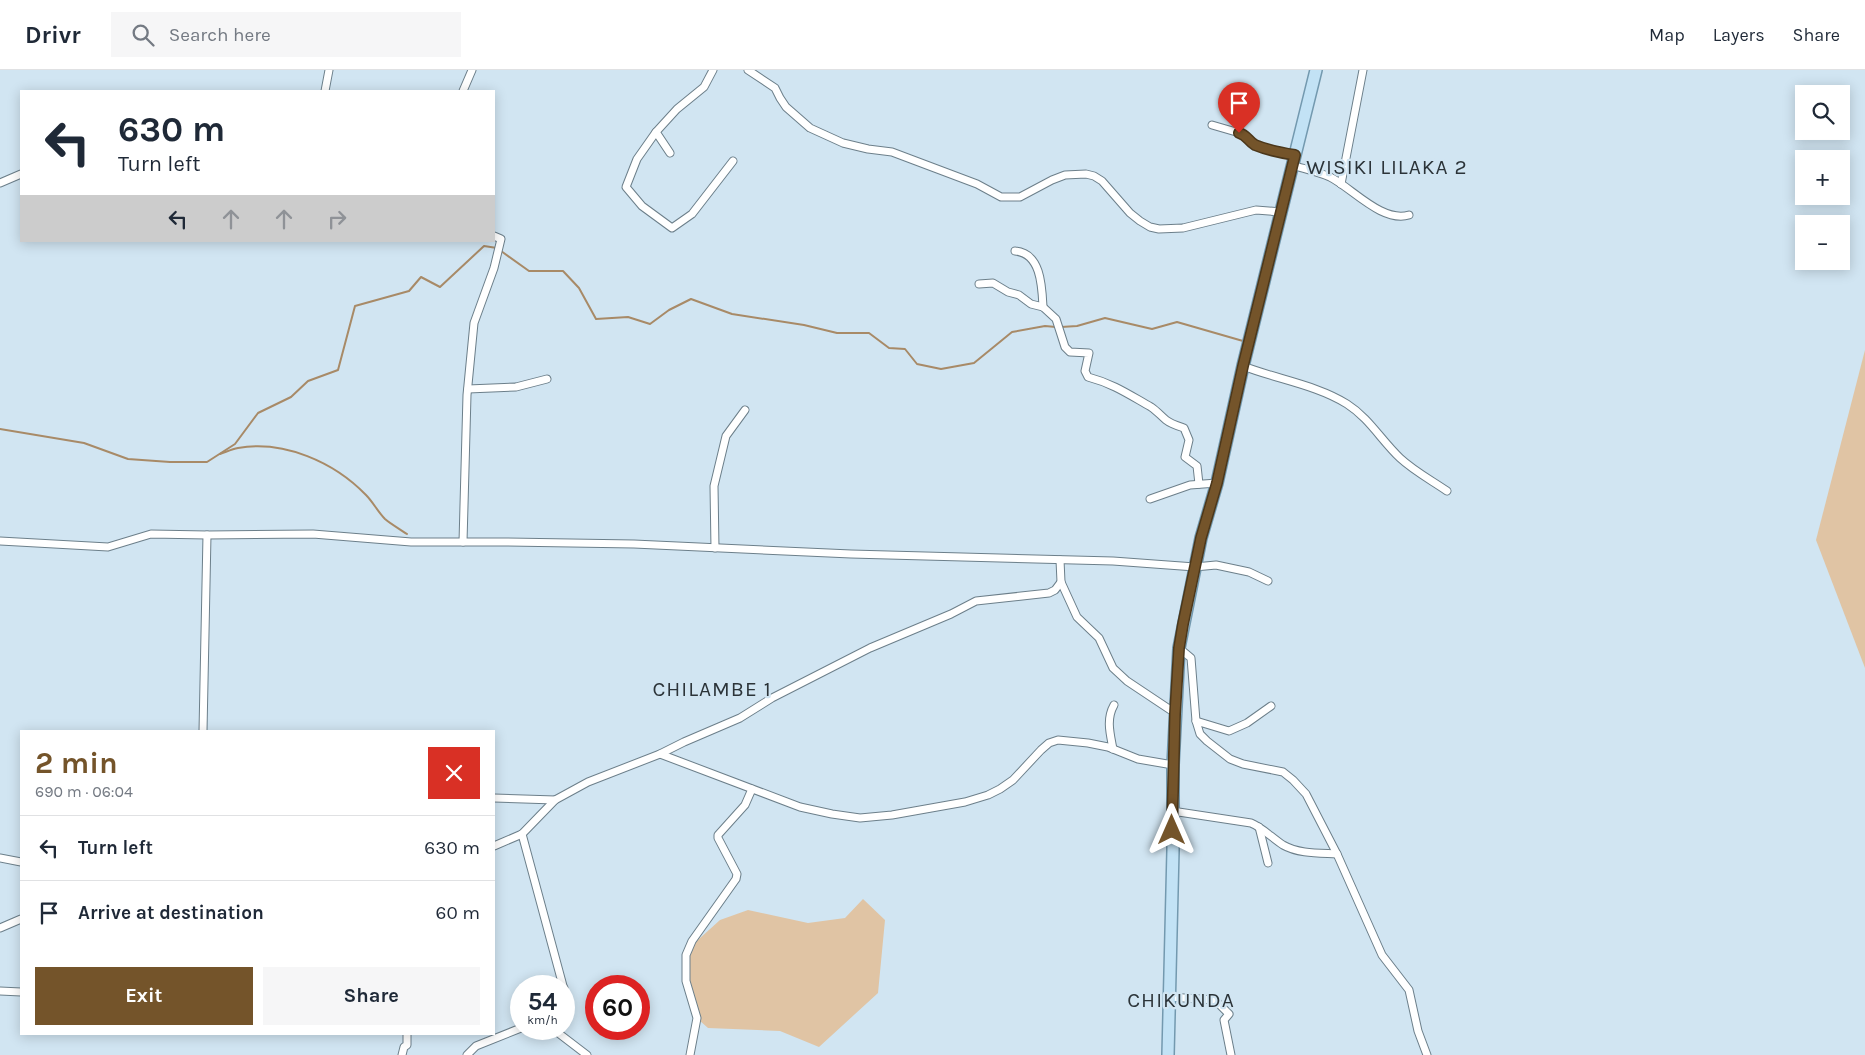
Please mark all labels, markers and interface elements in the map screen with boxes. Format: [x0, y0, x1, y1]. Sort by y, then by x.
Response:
search box [111, 12, 461, 57]
text: Drivr [25, 21, 81, 49]
icon: search [129, 21, 157, 49]
text: Search here [169, 24, 271, 46]
text: Map [1649, 24, 1685, 46]
text: Layers [1713, 24, 1765, 46]
text: Share [1793, 24, 1840, 46]
pin [1218, 82, 1260, 133]
map controls [1795, 85, 1850, 270]
button: search [1795, 85, 1850, 140]
icon: arrive [1225, 89, 1253, 117]
text: 630 m [118, 109, 225, 150]
icon: left [35, 110, 100, 175]
button: + [1795, 150, 1850, 205]
text: Turn left [118, 151, 201, 177]
district label: WISIKI LILAKA 2 [1306, 155, 1468, 179]
icon: left [164, 205, 192, 233]
icon: ahead [217, 205, 245, 233]
icon: ahead [270, 205, 298, 233]
icon: right [323, 205, 351, 233]
button: − [1795, 215, 1850, 270]
district label: CHILAMBE 1 [652, 677, 772, 701]
text: 2 min [35, 745, 118, 781]
button: close [428, 747, 480, 799]
text: 690 m · 06:04 [35, 782, 133, 801]
position arrow [1145, 803, 1197, 855]
icon: left [35, 834, 63, 862]
text: Turn left [78, 837, 153, 859]
text: 630 m [424, 837, 480, 859]
icon: arrive [35, 899, 63, 927]
text: Arrive at destination [78, 902, 264, 924]
text: 60 m [436, 902, 480, 924]
button: Exit [35, 967, 253, 1025]
button: Share [263, 967, 480, 1025]
speed limit sign: 60 [585, 975, 650, 1040]
text: 54 [528, 987, 557, 1016]
district label: CHIKUNDA [1127, 988, 1235, 1012]
text: km/h [527, 1013, 558, 1027]

